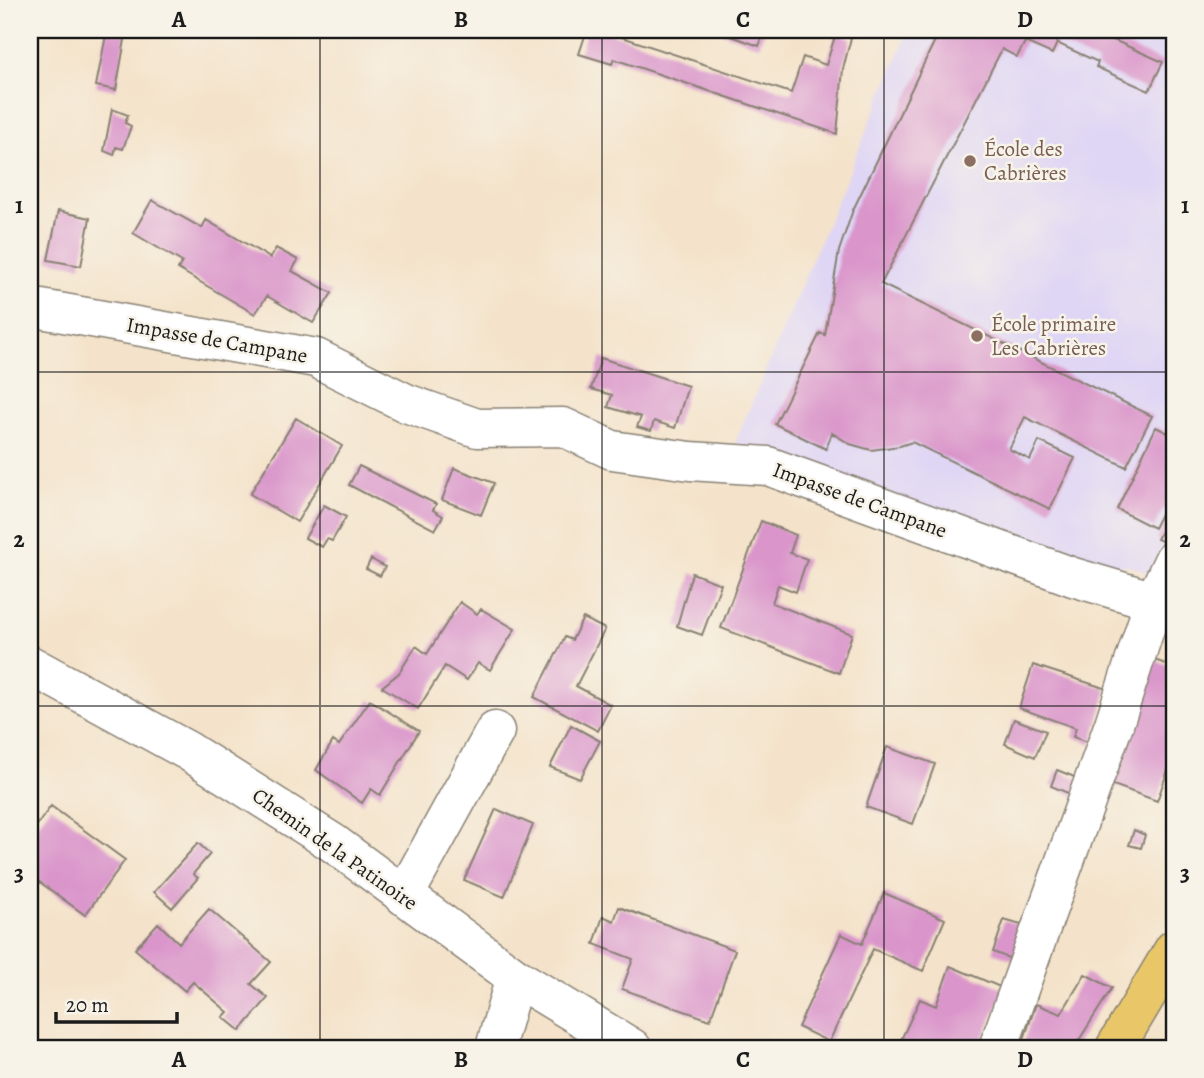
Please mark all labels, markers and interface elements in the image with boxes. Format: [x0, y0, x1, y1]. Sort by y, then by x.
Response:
text: A [171, 4, 187, 35]
text: B [454, 4, 468, 35]
text: C [736, 4, 750, 35]
text: D [1017, 4, 1033, 35]
place label: École des Cabrières [984, 135, 1067, 187]
marker: École des Cabrières [962, 153, 978, 169]
text: 1 [15, 190, 23, 221]
text: 1 [1181, 190, 1189, 221]
street label: Impasse de Campane [124, 310, 310, 370]
place label: École primaire Les Cabrières [991, 310, 1116, 362]
marker: École primaire Les Cabrières [969, 328, 985, 344]
street label: Impasse de Campane [769, 456, 951, 544]
text: 2 [13, 524, 25, 555]
text: 2 [1179, 524, 1191, 555]
street label: Chemin de la Patinoire [247, 781, 423, 917]
text: 3 [14, 858, 24, 889]
text: 3 [1180, 858, 1190, 889]
scale bar [56, 980, 177, 1024]
text: 20 m [66, 991, 109, 1019]
text: A [171, 1044, 187, 1075]
text: B [454, 1044, 468, 1075]
text: C [736, 1044, 750, 1075]
text: D [1017, 1044, 1033, 1075]

